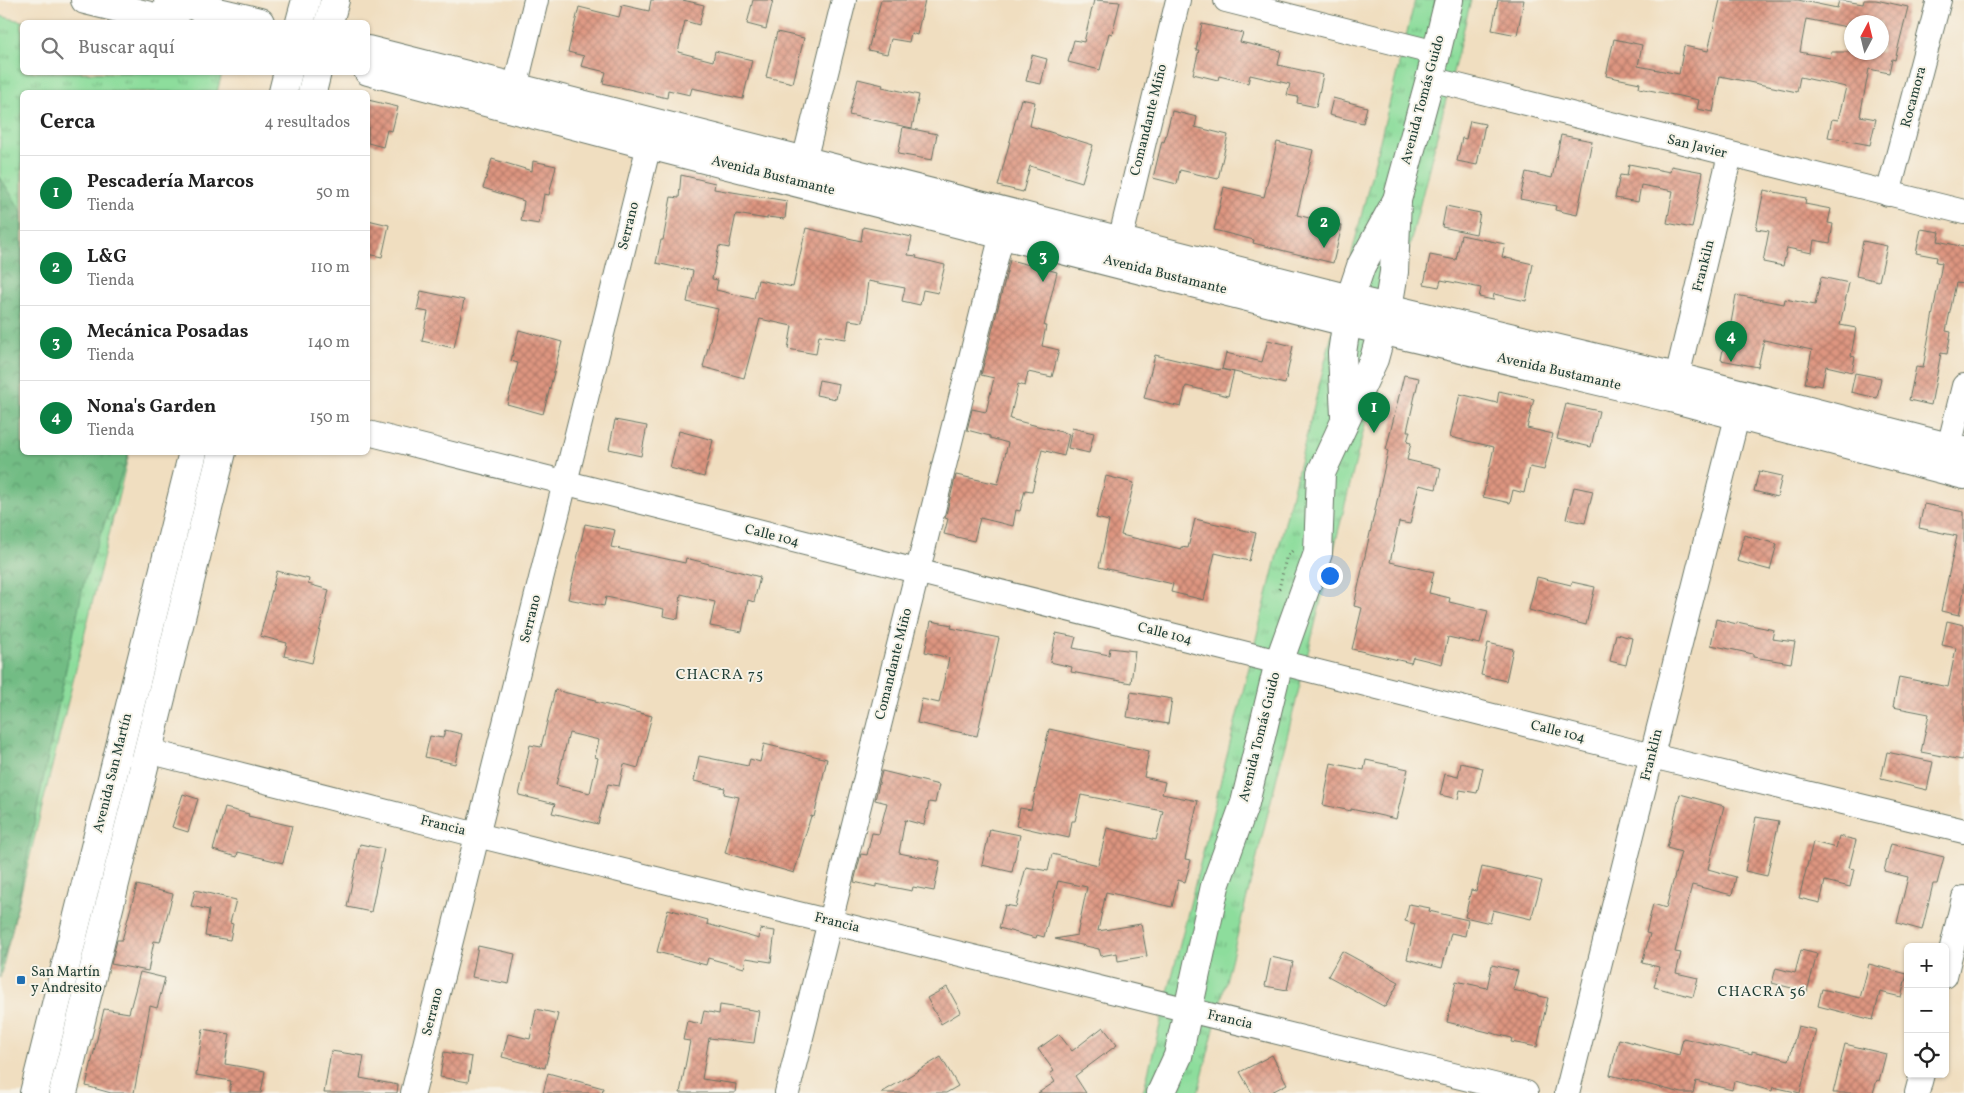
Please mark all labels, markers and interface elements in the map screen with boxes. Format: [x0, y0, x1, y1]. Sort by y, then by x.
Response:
north arrow [1844, 15, 1889, 60]
search box [20, 20, 370, 75]
street label: Avenida Tomás Guido [1397, 33, 1449, 167]
icon: search [38, 34, 66, 62]
text: Buscar aquí [78, 35, 175, 61]
street label: Comandante Miño [1126, 62, 1172, 178]
street label: Rocamora [1897, 64, 1931, 130]
text: Cerca [40, 108, 95, 137]
text: 4 resultados [264, 112, 350, 134]
street label: San Javier [1665, 130, 1729, 164]
street label: Avenida Bustamante [709, 151, 837, 201]
text: Pescadería Marcos [87, 169, 254, 195]
text: 1 [53, 182, 59, 204]
text: 50 m [316, 182, 350, 204]
text: Tienda [87, 195, 135, 217]
street label: Serrano [614, 200, 644, 252]
pin: 2 [1308, 207, 1340, 248]
street label: Frankiln [1688, 238, 1720, 294]
pin: 3 [1027, 241, 1059, 282]
text: L&G [87, 244, 127, 270]
street label: Avenida Bustamante [1101, 250, 1229, 300]
text: 2 [52, 257, 60, 279]
text: 110 m [311, 257, 350, 279]
text: Tienda [87, 270, 135, 292]
text: Mecánica Posadas [87, 319, 248, 345]
pin: 4 [1715, 321, 1747, 362]
text: 3 [52, 332, 60, 354]
text: 140 m [308, 332, 350, 354]
text: Tienda [87, 345, 135, 367]
street label: Avenida Bustamante [1495, 348, 1623, 396]
pin: 1 [1358, 392, 1390, 433]
text: Nona's Garden [87, 394, 216, 420]
text: 4 [51, 407, 61, 429]
text: 150 m [309, 407, 350, 429]
text: Tienda [87, 420, 135, 442]
street label: Calle 104 [743, 520, 801, 552]
your location [1317, 563, 1343, 589]
street label: Serrano [516, 593, 546, 645]
street label: Comandante Miño [871, 606, 917, 722]
street label: Calle 104 [1136, 618, 1194, 650]
district label: CHACRA 75 [676, 665, 764, 686]
street label: Avenida Tomás Guido [1235, 670, 1285, 804]
street label: Avenida San Martín [89, 711, 137, 835]
street label: Calle 104 [1529, 716, 1587, 748]
street label: Franklin [1636, 727, 1668, 783]
street label: Francia [418, 811, 468, 841]
street label: Francia [812, 908, 862, 938]
map controls [1904, 943, 1949, 1078]
button: + [1904, 943, 1949, 988]
place label: San Martín y Andresito [31, 963, 102, 998]
marker: San Martín y Andresito [15, 974, 27, 986]
district label: CHACRA 56 [1718, 982, 1806, 1003]
street label: Serrano [418, 986, 448, 1038]
button: − [1904, 988, 1949, 1033]
street label: Francia [1205, 1006, 1255, 1034]
button: locate [1904, 1033, 1949, 1078]

